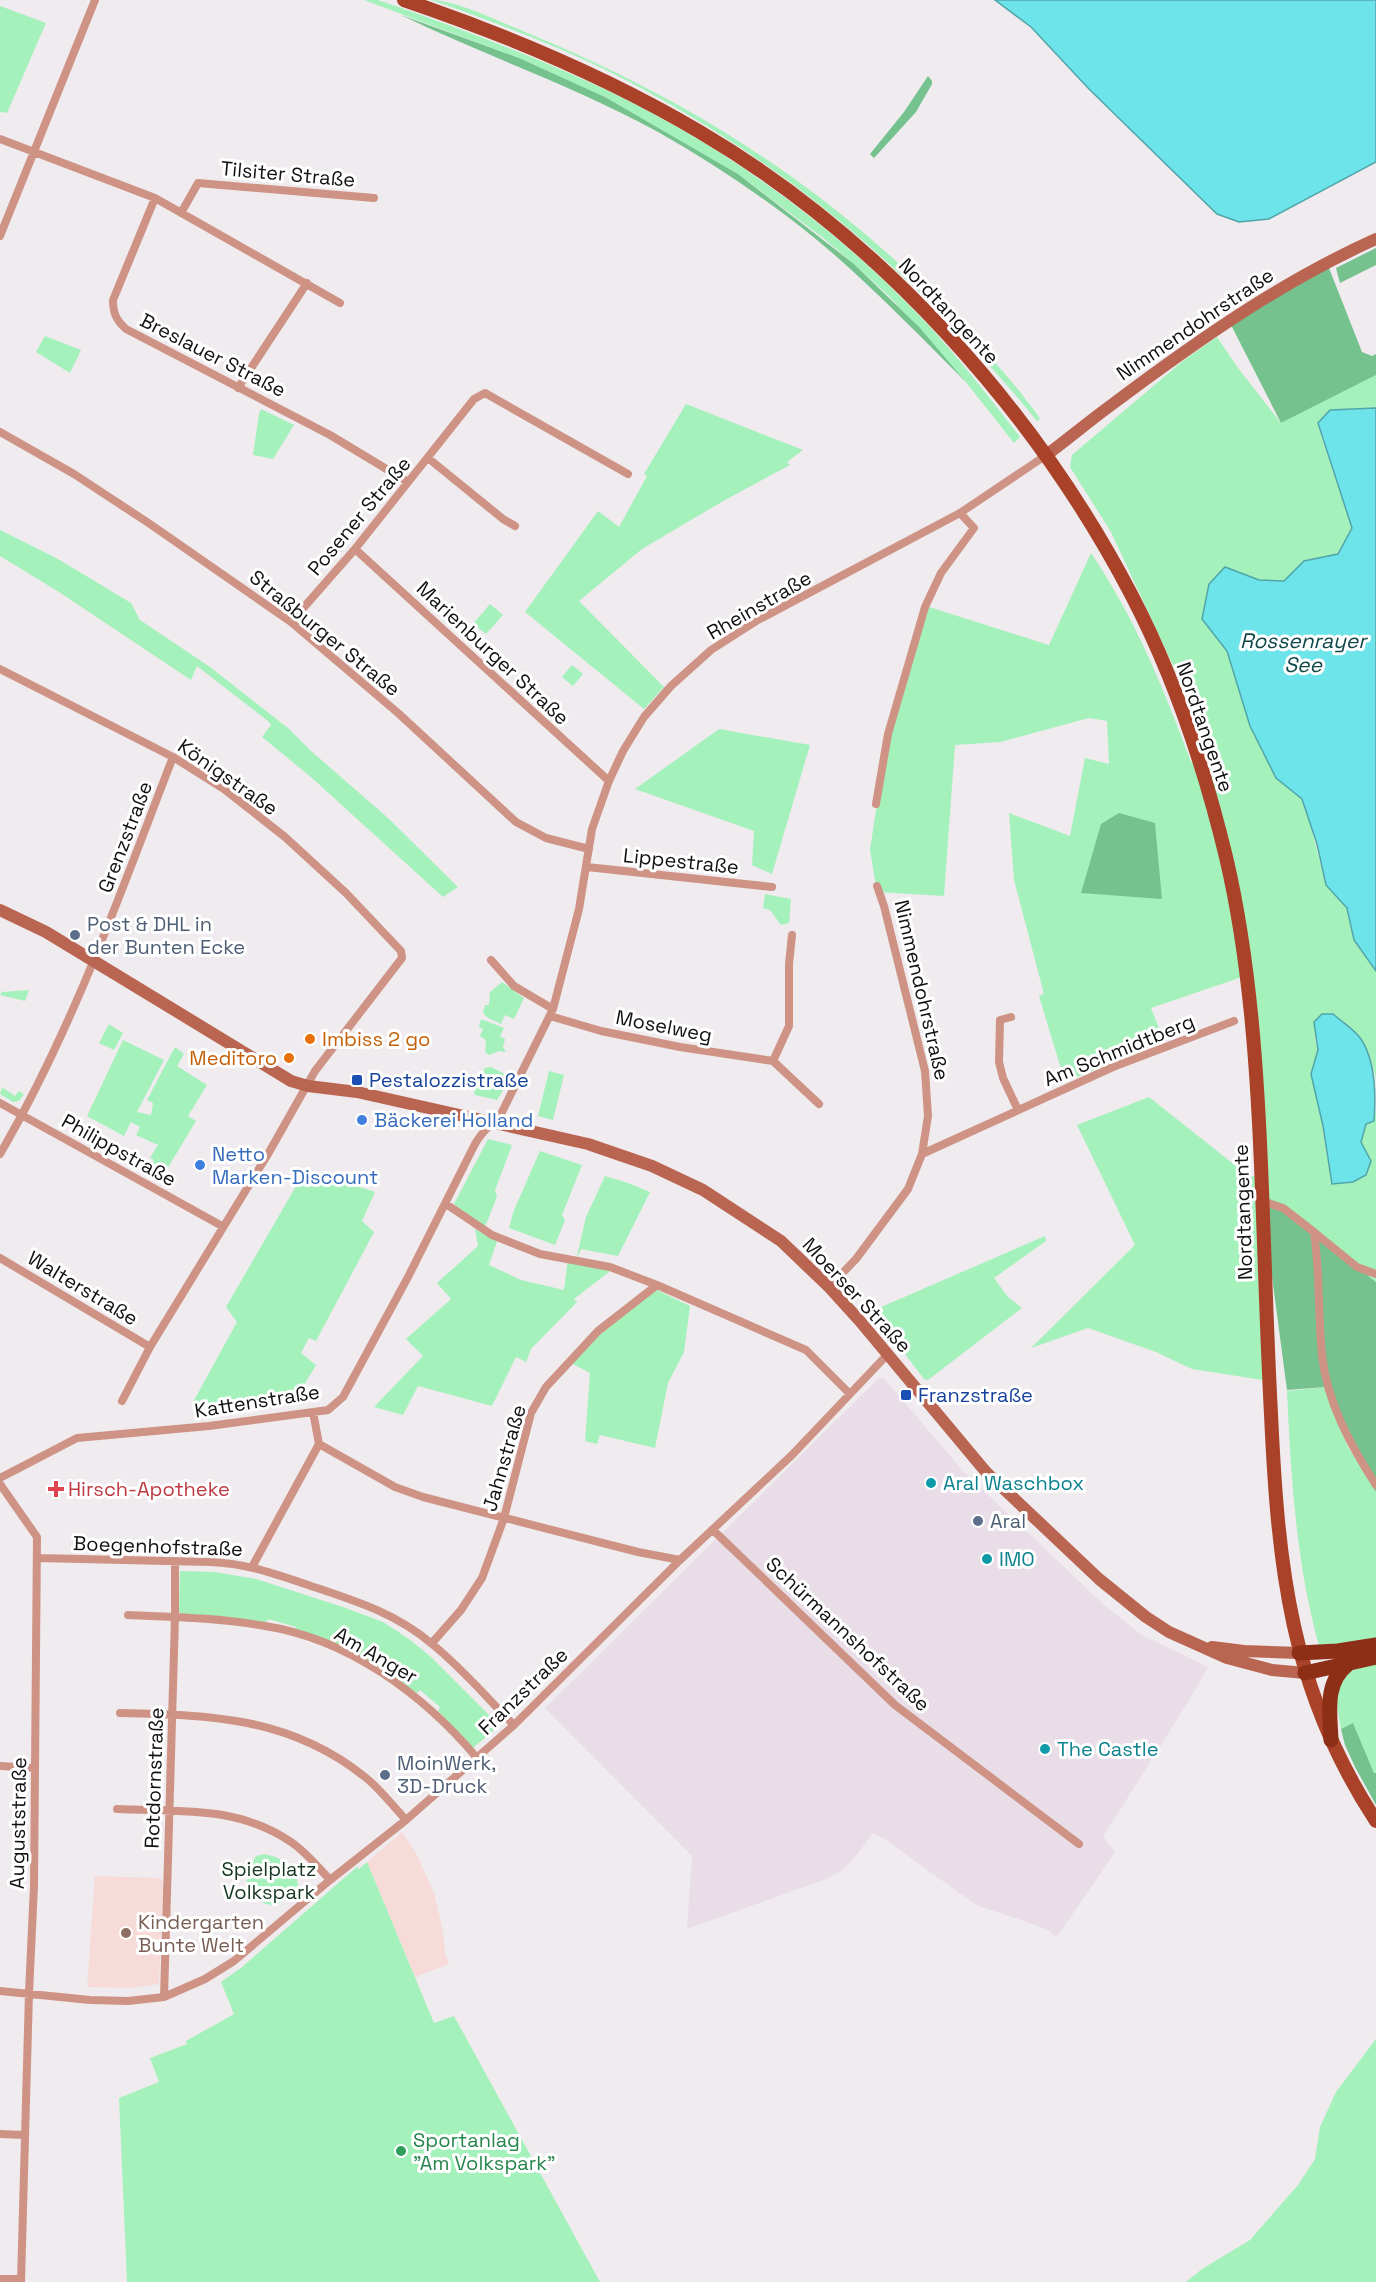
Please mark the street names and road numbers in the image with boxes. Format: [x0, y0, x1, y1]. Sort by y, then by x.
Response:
street label: Tilsiter Straße [220, 155, 356, 193]
street label: Nordtangente [893, 252, 1005, 370]
street label: Nimmendohrstraße [1111, 262, 1279, 386]
street label: Breslauer Straße [136, 307, 290, 403]
street label: Posener Straße [302, 451, 416, 581]
street label: Straßburger Straße [244, 564, 406, 702]
street label: Rheinstraße [702, 565, 816, 645]
street label: Marienburger Straße [411, 575, 575, 731]
street label: Nordtangente [1171, 658, 1239, 796]
street label: Königstraße [173, 733, 283, 821]
street label: Grenzstraße [92, 777, 158, 897]
street label: Lippestraße [622, 842, 740, 880]
street label: Nimmendohrstraße [889, 897, 955, 1083]
street label: Moselweg [614, 1004, 714, 1048]
street label: Am Schmidtberg [1040, 1008, 1198, 1092]
street label: Philippstraße [57, 1108, 181, 1192]
street label: Nordtangente [1228, 1144, 1258, 1280]
street label: Moerser Straße [797, 1232, 917, 1358]
street label: Walterstraße [23, 1245, 143, 1331]
street label: Kattenstraße [193, 1378, 321, 1424]
street label: Jahnstraße [476, 1402, 532, 1514]
street label: Boegenhofstraße [73, 1530, 243, 1562]
street label: Schürmannshofstraße [760, 1551, 936, 1717]
street label: Am Anger [330, 1621, 422, 1689]
street label: Franzstraße [473, 1642, 573, 1740]
street label: Rotdornstraße [139, 1707, 169, 1849]
street label: Auguststraße [4, 1757, 32, 1889]

